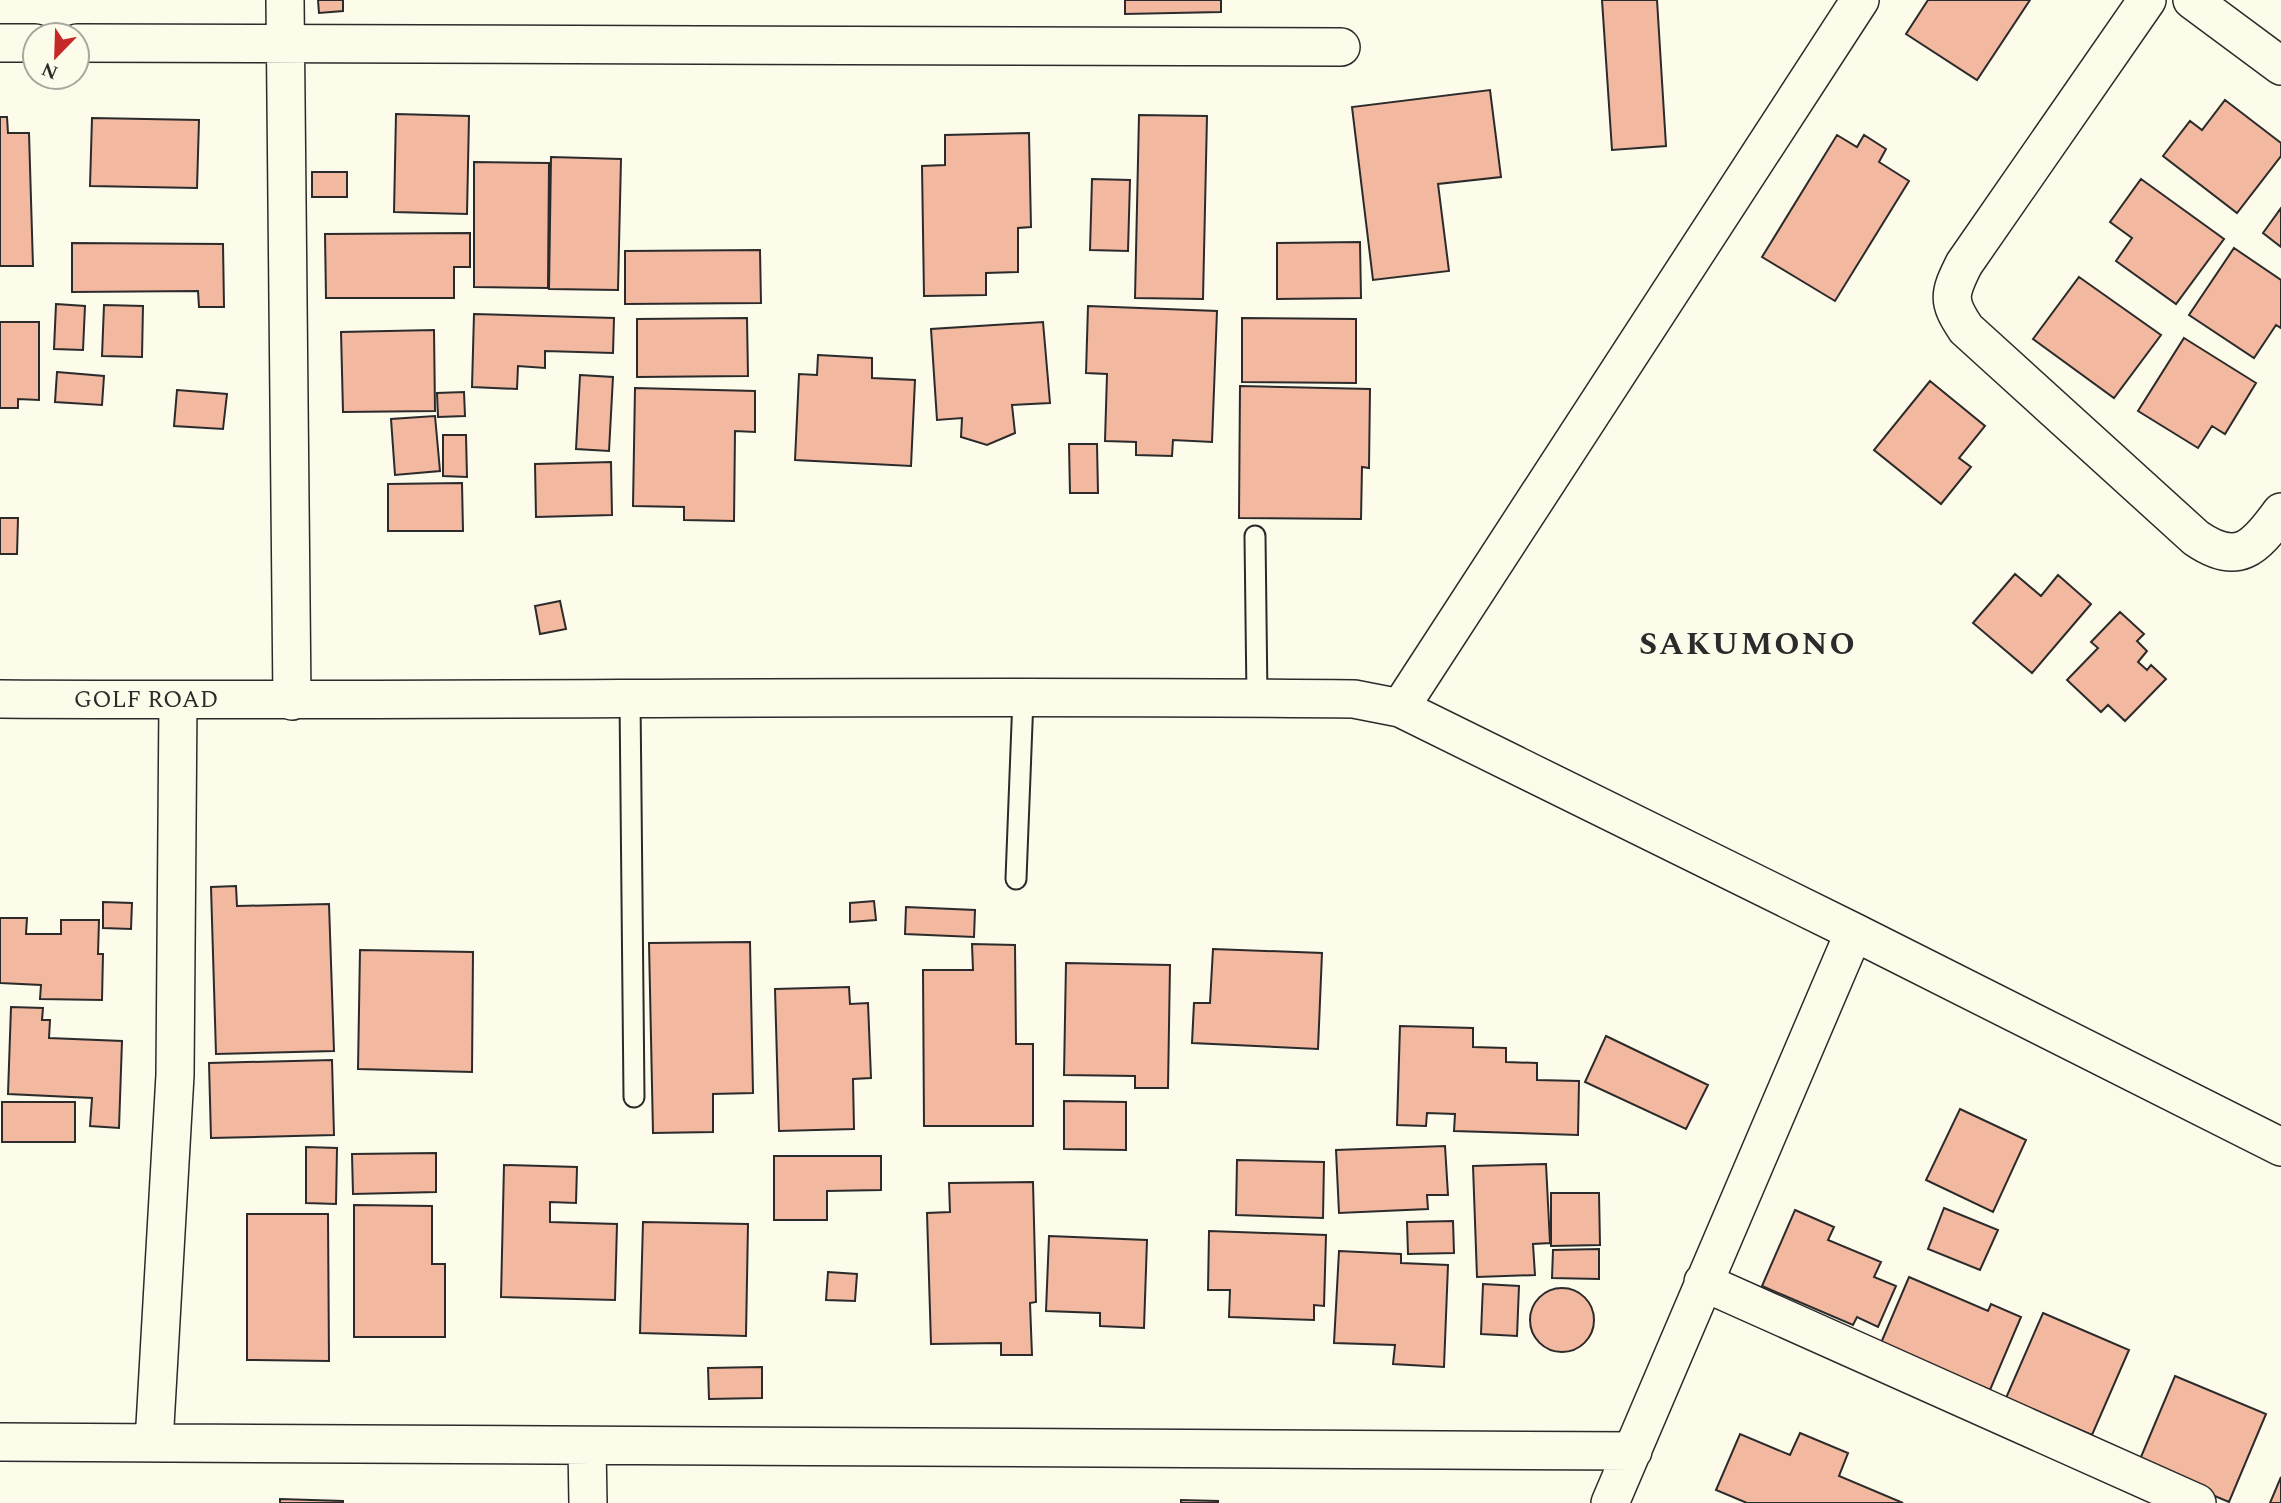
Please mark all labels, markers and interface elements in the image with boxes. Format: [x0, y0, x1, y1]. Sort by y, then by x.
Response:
north arrow [21, 21, 91, 91]
text: N [37, 54, 63, 87]
district label: SAKUMONO [1639, 620, 1857, 669]
street label: GOLF ROAD [74, 682, 218, 718]

